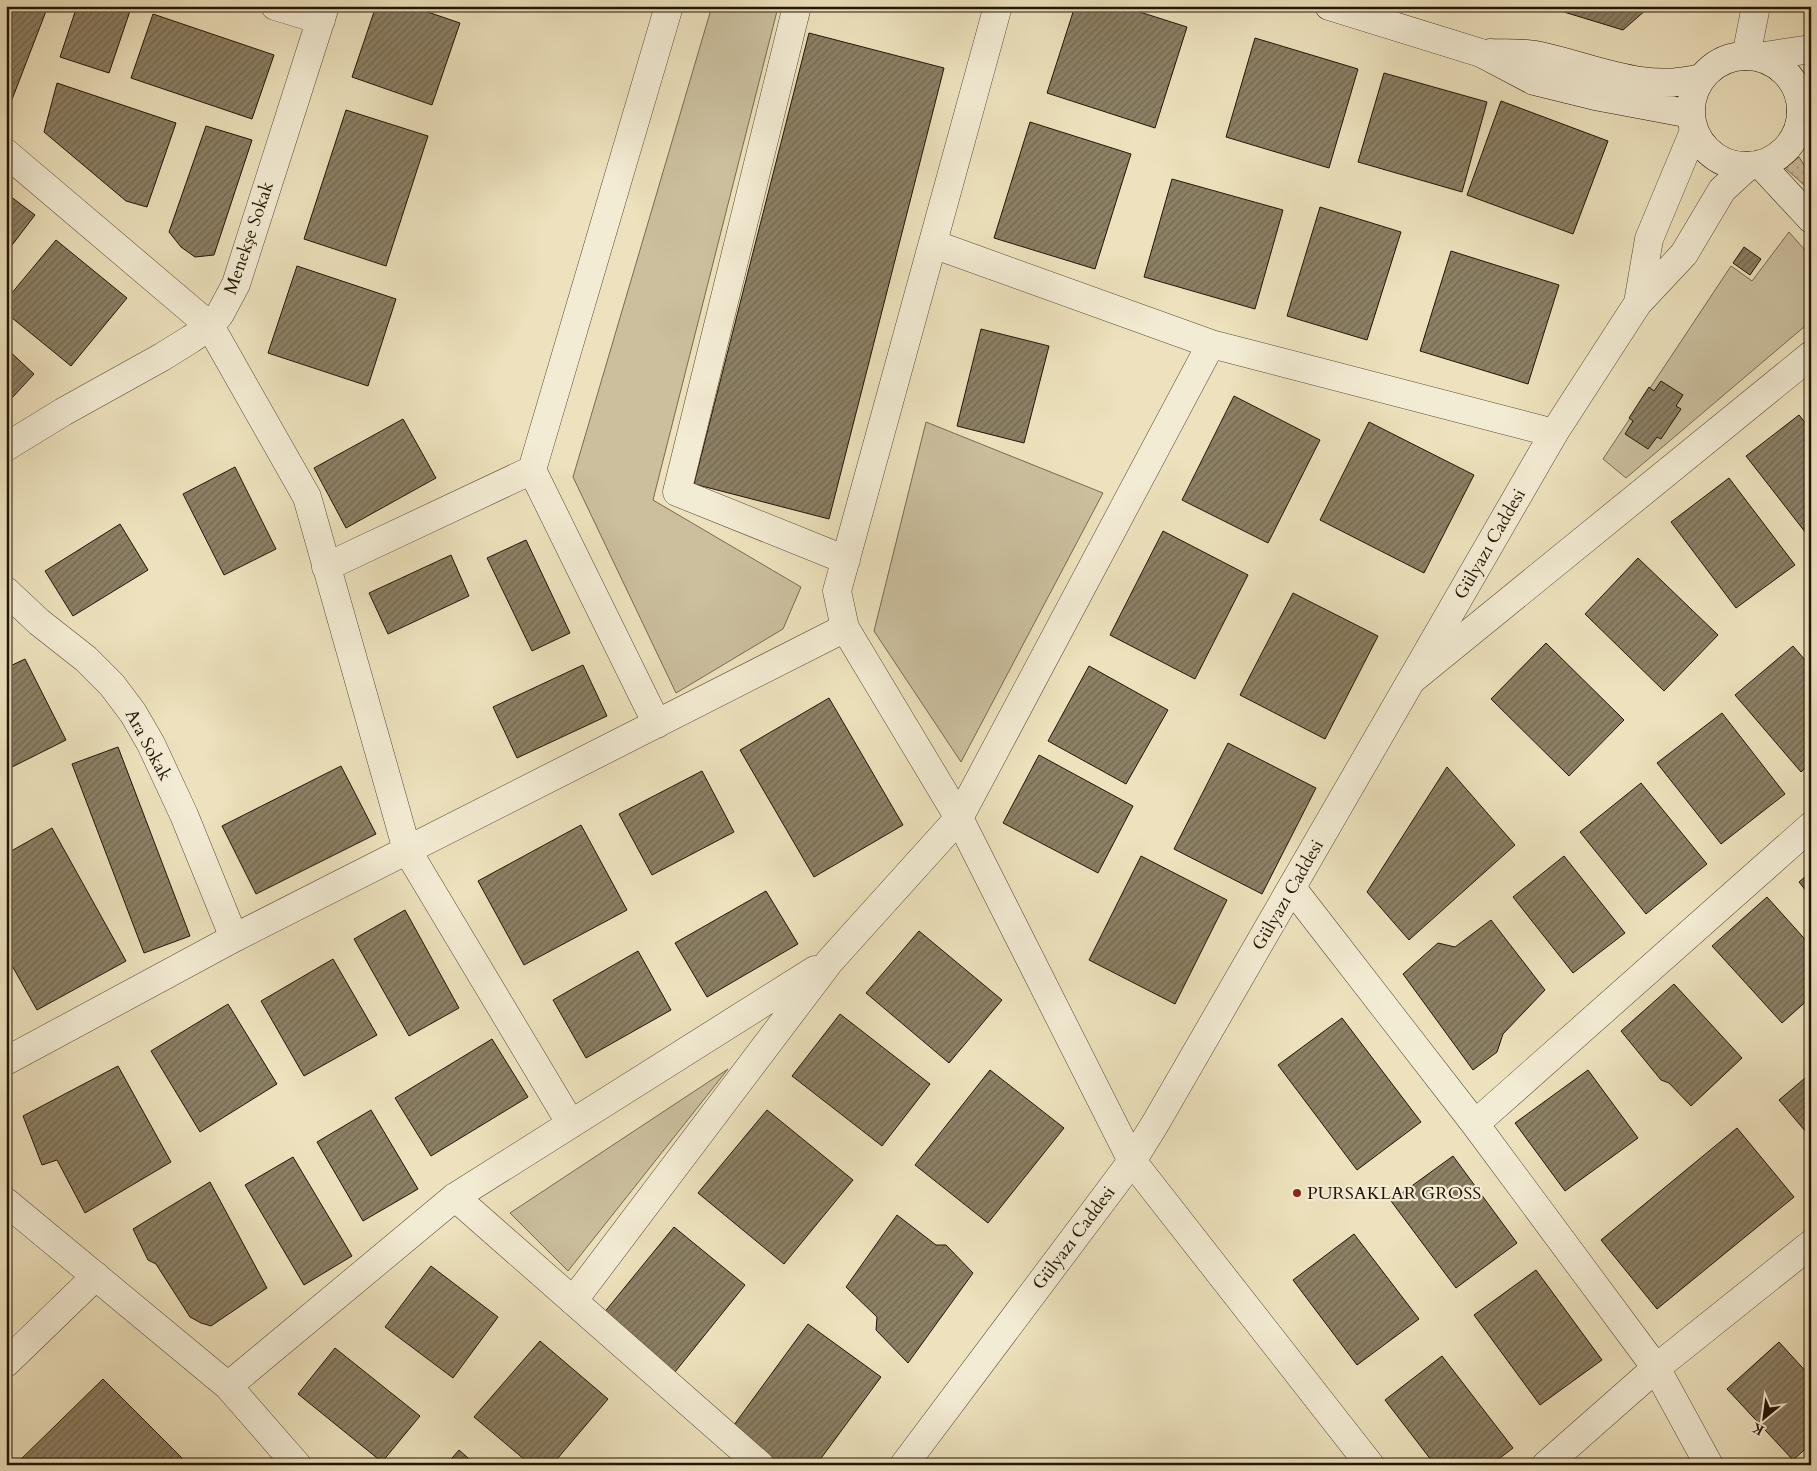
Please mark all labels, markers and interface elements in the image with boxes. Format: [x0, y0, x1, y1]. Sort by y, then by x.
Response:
street label: Menekşe Sokak [218, 178, 280, 298]
street label: Gülyazı Caddesi [1448, 484, 1532, 604]
street label: Ara Sokak [119, 705, 177, 786]
street label: Gülyazı Caddesi [1246, 835, 1330, 955]
street label: Gülyazı Caddesi [1027, 1181, 1121, 1295]
place label: PURSAKLAR GROSS [1307, 1181, 1481, 1206]
marker: PURSAKLAR GROSS [1291, 1187, 1303, 1199]
north arrow [1740, 1394, 1790, 1444]
text: K [1748, 1418, 1768, 1440]

